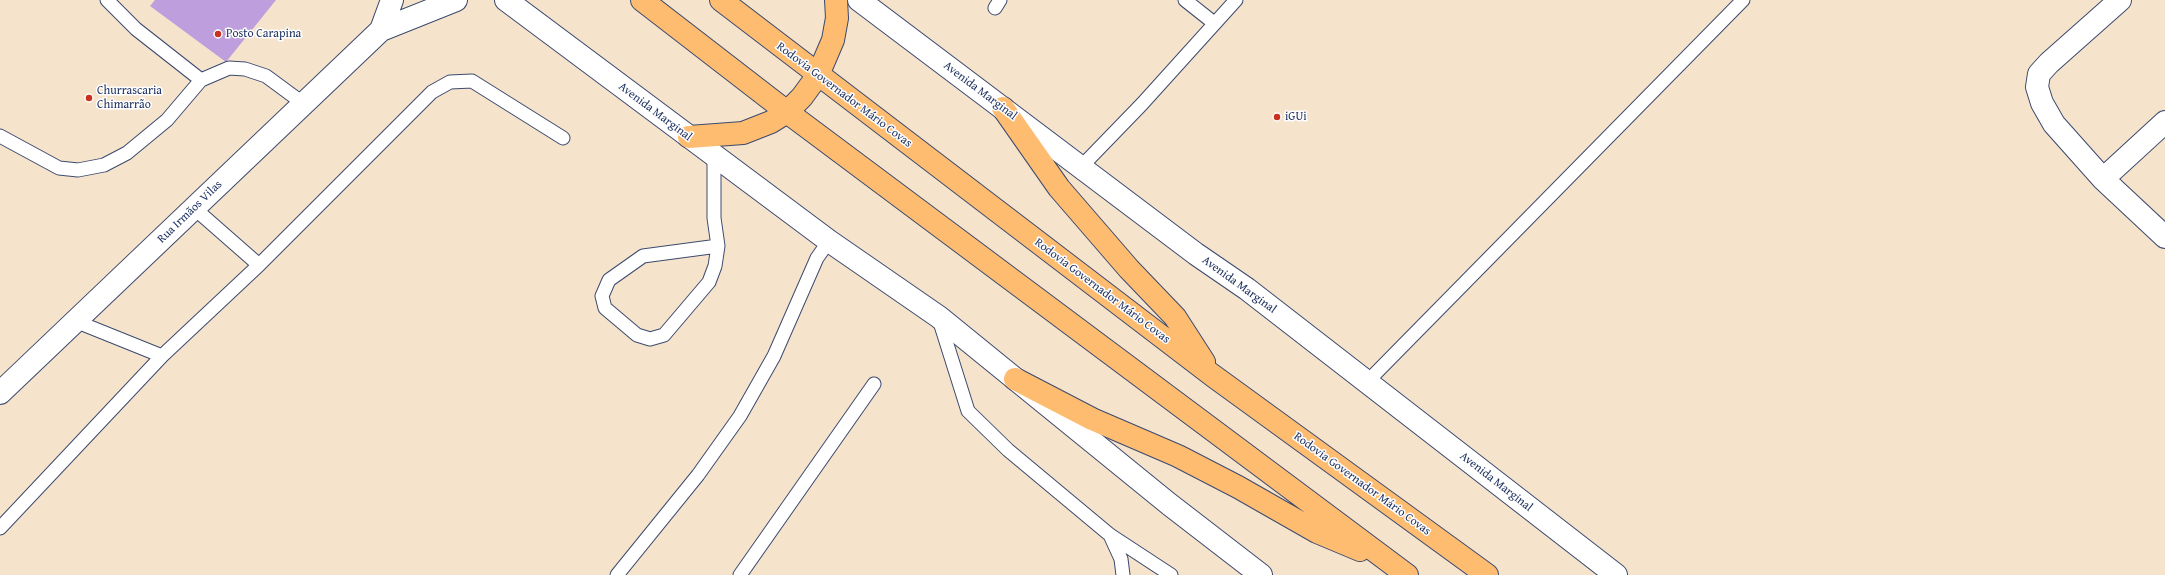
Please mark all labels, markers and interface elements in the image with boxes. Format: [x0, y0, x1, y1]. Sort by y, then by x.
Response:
place label: Posto Carapina [226, 27, 301, 41]
marker: Posto Carapina [213, 29, 223, 39]
street label: Rodovia Governador Mário Covas [773, 39, 915, 151]
street label: Avenida Marginal [940, 59, 1020, 123]
street label: Avenida Marginal [615, 80, 695, 144]
place label: Churrascaria Chimarrão [97, 84, 162, 112]
marker: Churrascaria Chimarrão [84, 93, 94, 103]
place label: iGUi [1285, 110, 1307, 124]
marker: iGUi [1272, 112, 1282, 122]
street label: Rua Irmãos Vilas [155, 178, 225, 246]
street label: Rodovia Governador Mário Covas [1031, 235, 1173, 347]
street label: Avenida Marginal [1199, 253, 1279, 317]
street label: Rodovia Governador Mário Covas [1291, 429, 1433, 539]
street label: Avenida Marginal [1457, 449, 1535, 515]

